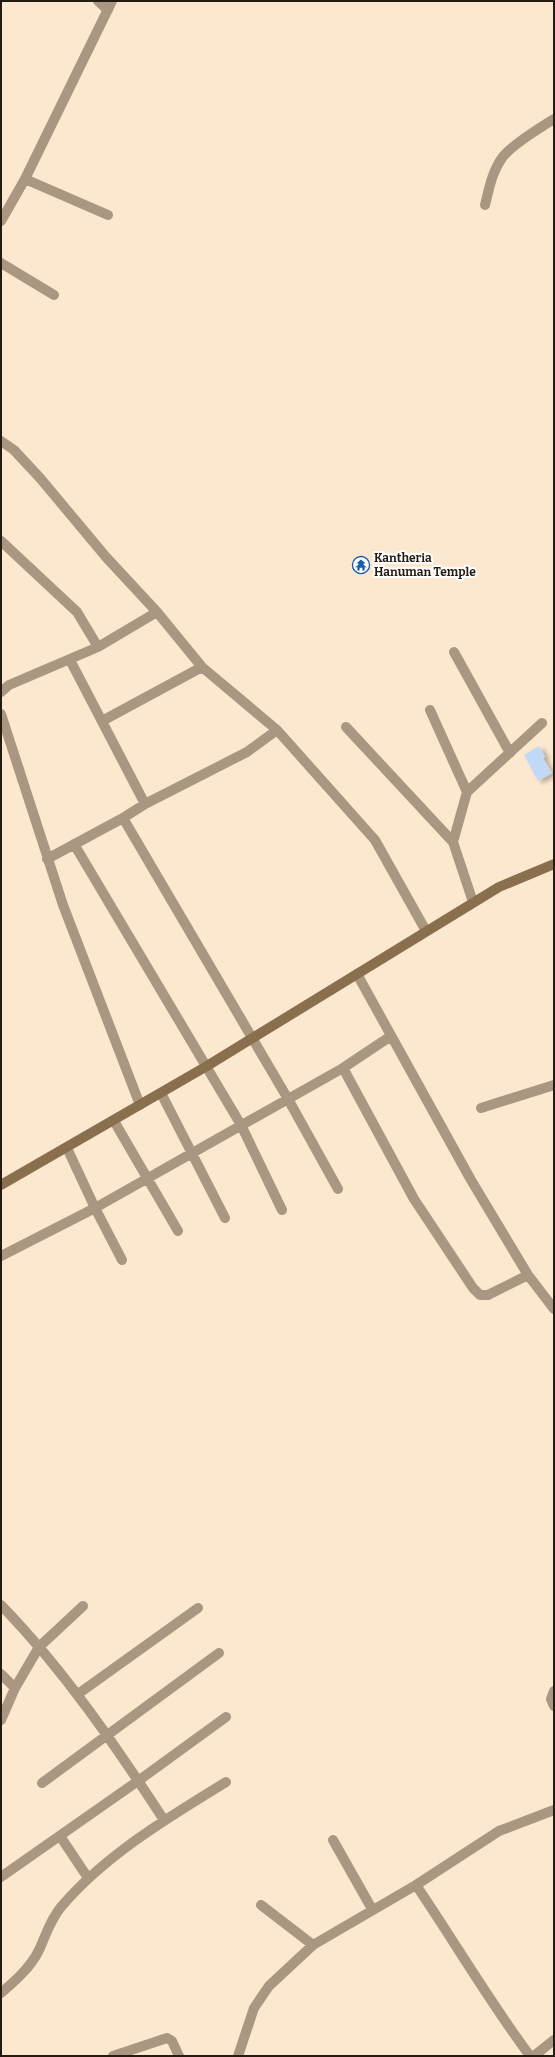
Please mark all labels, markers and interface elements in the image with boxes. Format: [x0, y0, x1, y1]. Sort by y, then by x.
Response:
place label: Kantheria Hanuman Temple [374, 551, 476, 579]
temple icon: Kantheria Hanuman Temple [351, 555, 371, 575]

